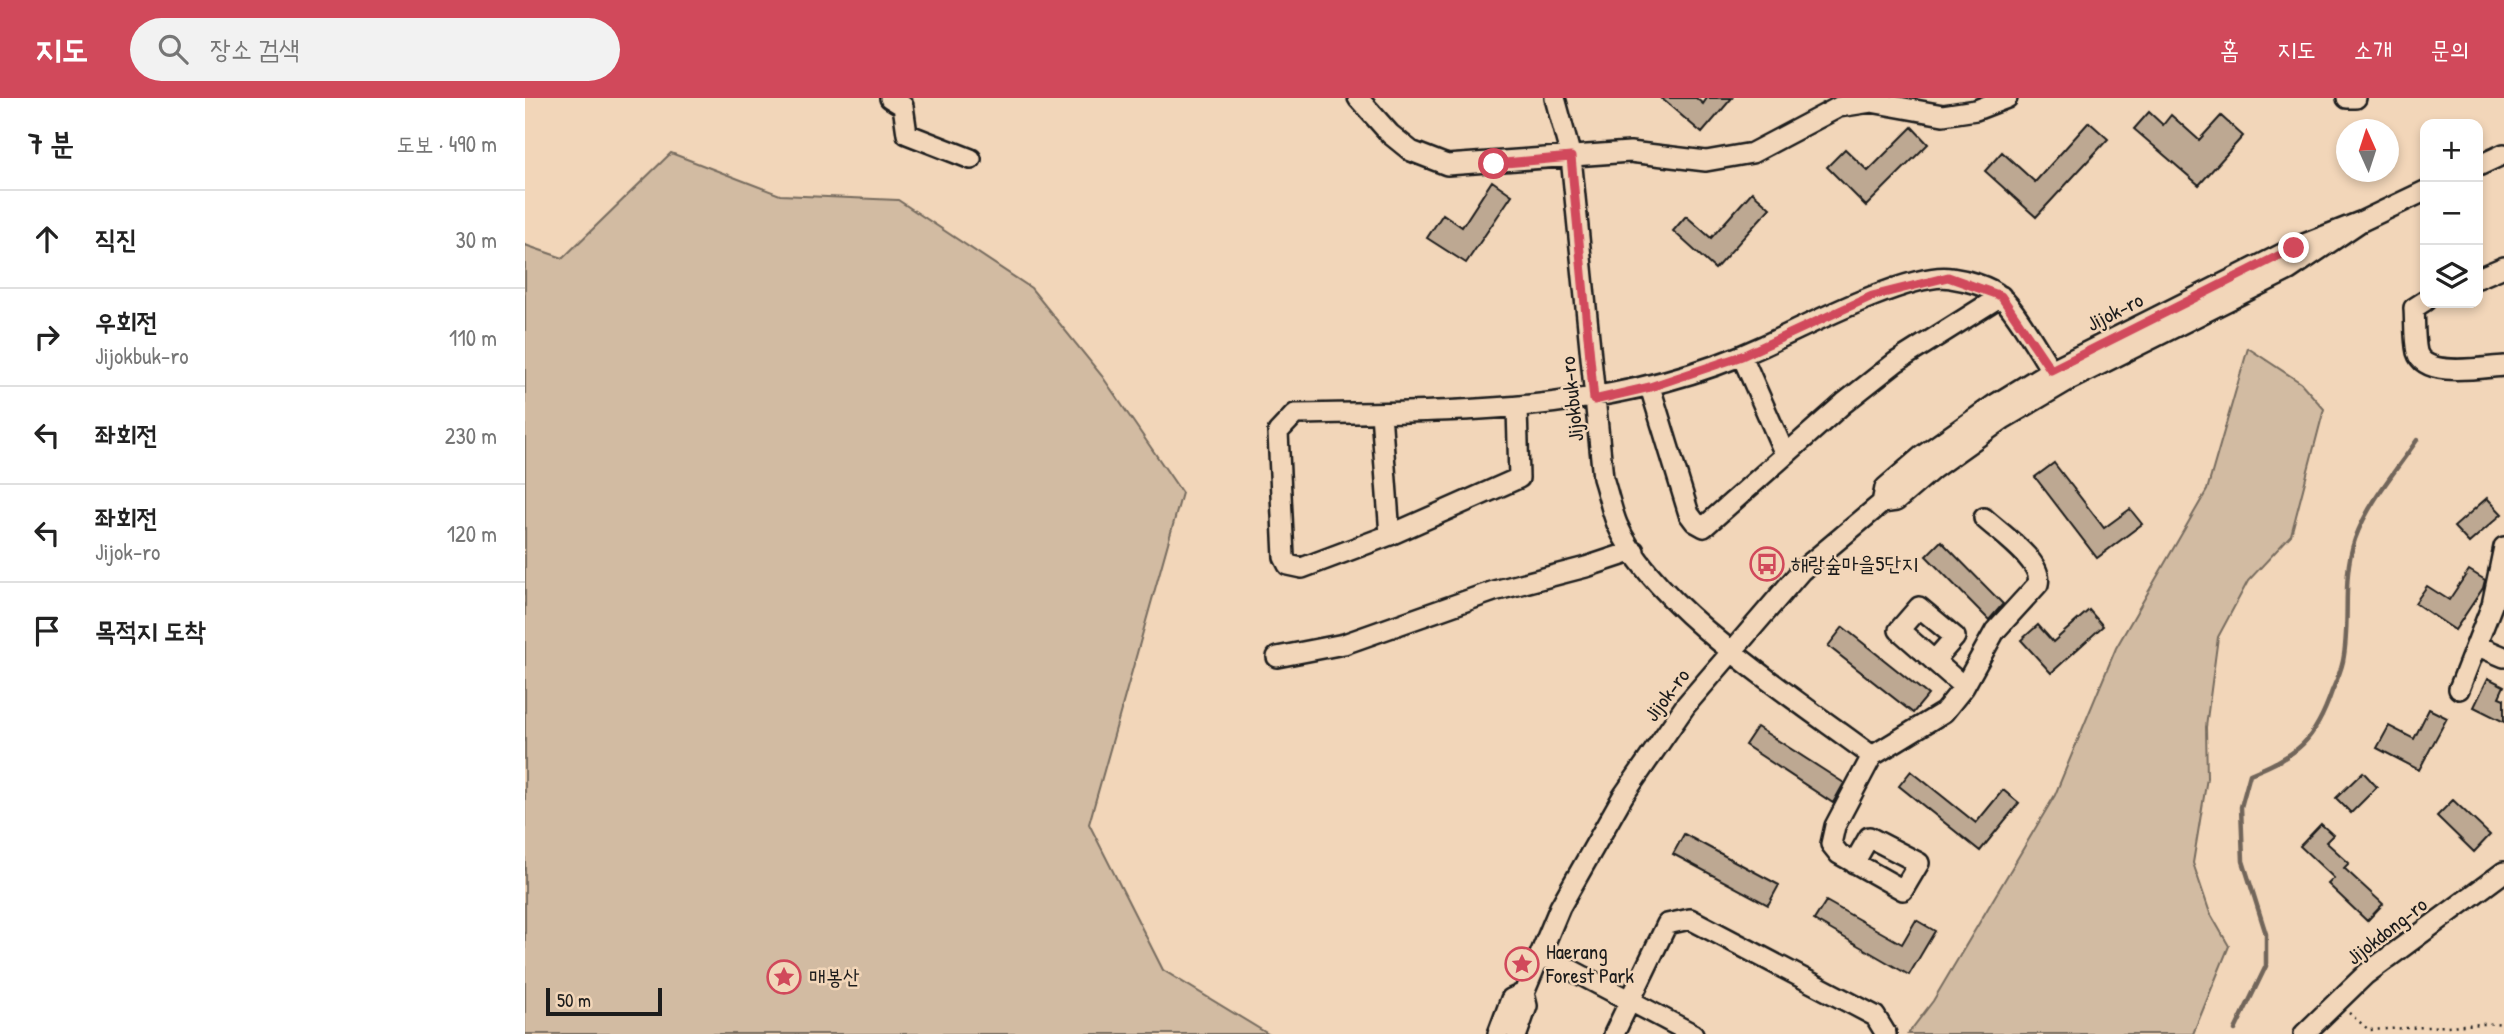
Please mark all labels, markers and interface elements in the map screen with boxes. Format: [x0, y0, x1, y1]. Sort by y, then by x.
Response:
search box [130, 18, 620, 81]
text: 지도 [35, 27, 88, 71]
icon: search [154, 30, 192, 68]
text: 장소 검색 [210, 31, 300, 66]
text: 홈 [2220, 33, 2239, 65]
text: 지도 [2277, 33, 2316, 65]
text: 소개 [2354, 33, 2392, 65]
text: 문의 [2430, 33, 2469, 65]
north arrow [2336, 119, 2399, 182]
map controls [2420, 119, 2483, 308]
button: + [2420, 119, 2483, 182]
text: 7 분 [28, 123, 74, 163]
text: 도보 · 490 m [397, 128, 497, 159]
route start [1478, 148, 1509, 179]
button: − [2420, 182, 2483, 245]
icon: ahead [28, 220, 66, 258]
text: 직진 [95, 221, 137, 256]
text: 30 m [455, 224, 497, 255]
route end [2278, 232, 2309, 263]
button: layers [2420, 245, 2483, 308]
street label: Jijok-ro [2082, 285, 2148, 338]
text: 우회전 [95, 304, 158, 339]
icon: right [28, 318, 66, 356]
text: 110 m [449, 322, 497, 353]
text: Jijokbuk-ro [95, 340, 189, 371]
street label: Jijokbuk-ro [1553, 355, 1590, 443]
icon: left [28, 416, 66, 454]
text: 좌회전 [95, 417, 158, 452]
text: 230 m [445, 420, 497, 451]
text: 좌회전 [95, 500, 158, 535]
icon: left [28, 514, 66, 552]
text: 120 m [447, 518, 497, 549]
text: Jijok-ro [95, 536, 160, 567]
bus stop icon: 해랑숲마을5단지 [1748, 545, 1786, 583]
place label: 해랑숲마을5단지 [1791, 549, 1918, 578]
icon: arrive [28, 612, 66, 650]
text: 목적지 도착 [95, 613, 206, 648]
street label: Jijok-ro [1637, 662, 1696, 727]
street label: Jijokdong-ro [2340, 890, 2433, 971]
place label: Haerang Forest Park [1545, 937, 1634, 990]
place icon: Haerang Forest Park [1503, 945, 1541, 983]
place icon: 매봉산 [765, 958, 803, 996]
place label: 매봉산 [809, 962, 860, 991]
scale bar [546, 985, 661, 1017]
text: 50 m [557, 987, 591, 1013]

